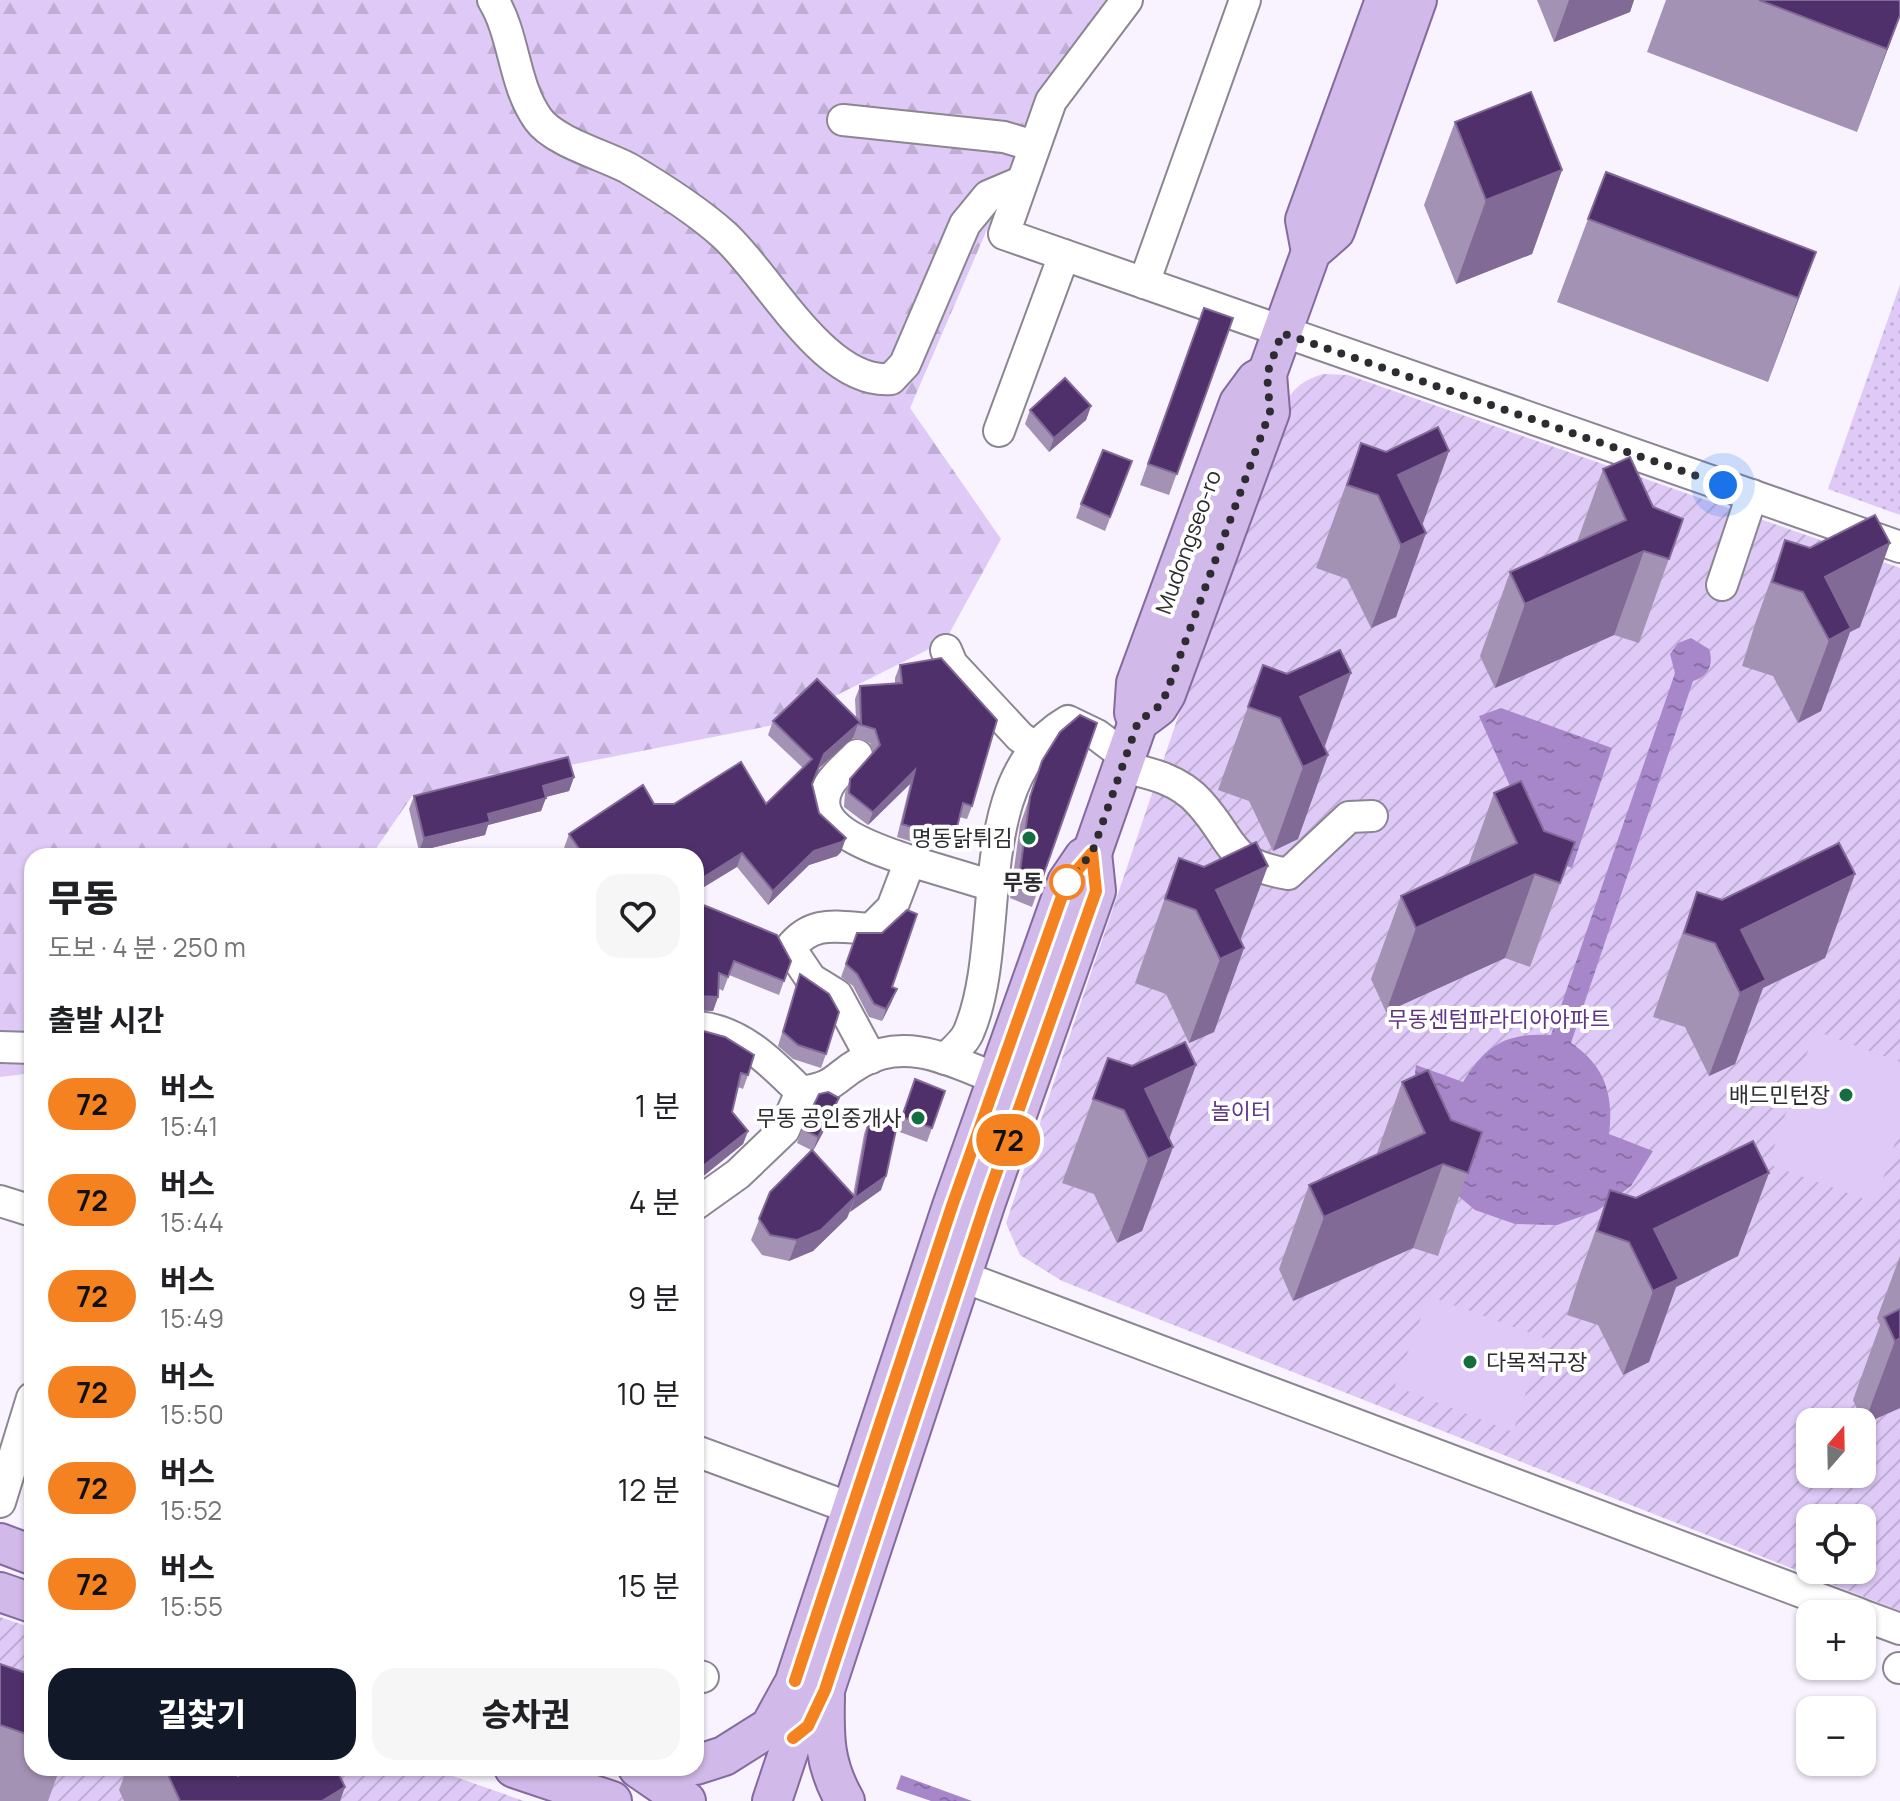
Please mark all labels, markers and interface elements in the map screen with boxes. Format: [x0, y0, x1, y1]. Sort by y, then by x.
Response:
your location [1703, 465, 1743, 505]
street label: Mudongseo-ro [1148, 466, 1228, 618]
place label: 명동닭튀김 [912, 823, 1013, 853]
marker: 명동닭튀김 [1020, 829, 1038, 847]
marker: 무동 [1050, 865, 1084, 899]
place label: 무동 [1003, 867, 1043, 897]
text: 무동 [48, 871, 118, 923]
button: heart [596, 874, 680, 958]
text: 도보 · 4 분 · 250 m [48, 929, 246, 965]
text: 출발 시간 [48, 999, 164, 1040]
park label: 무동센텀파라디아아파트 [1388, 1004, 1610, 1034]
text: 버스 [160, 1067, 215, 1108]
place label: 배드민턴장 [1729, 1080, 1830, 1110]
text: 72 [76, 1085, 108, 1123]
text: 1 분 [635, 1085, 680, 1126]
marker: 배드민턴장 [1837, 1086, 1855, 1104]
park label: 놀이터 [1211, 1096, 1271, 1126]
place label: 무동 공인중개사 [756, 1103, 902, 1133]
text: 15:41 [160, 1108, 218, 1144]
marker: 무동 공인중개사 [909, 1109, 927, 1127]
line badge: 72 [972, 1114, 1044, 1166]
text: 72 [992, 1121, 1024, 1159]
text: 버스 [160, 1163, 215, 1204]
text: 72 [76, 1181, 108, 1219]
text: 4 분 [629, 1181, 680, 1222]
text: 15:44 [160, 1204, 224, 1240]
text: 버스 [160, 1259, 215, 1300]
text: 72 [76, 1277, 108, 1315]
text: 9 분 [628, 1277, 680, 1318]
text: 15:49 [160, 1300, 224, 1336]
place label: 다목적구장 [1486, 1347, 1587, 1377]
marker: 다목적구장 [1461, 1353, 1479, 1371]
text: 버스 [160, 1355, 215, 1396]
text: 72 [76, 1373, 108, 1411]
text: 10 분 [616, 1373, 680, 1414]
text: 15:50 [160, 1396, 224, 1432]
north arrow [1796, 1408, 1876, 1488]
map controls [1796, 1408, 1876, 1776]
text: 버스 [160, 1451, 215, 1492]
text: 72 [76, 1469, 108, 1507]
text: 12 분 [618, 1469, 680, 1510]
text: 15:52 [160, 1492, 222, 1528]
button: locate [1796, 1504, 1876, 1584]
text: 버스 [160, 1547, 215, 1588]
text: 72 [76, 1565, 108, 1603]
text: 15 분 [617, 1565, 680, 1606]
text: 15:55 [160, 1588, 223, 1624]
button: + [1796, 1600, 1876, 1680]
button: 길찾기 [48, 1668, 356, 1760]
button: 승차권 [372, 1668, 680, 1760]
button: − [1796, 1696, 1876, 1776]

